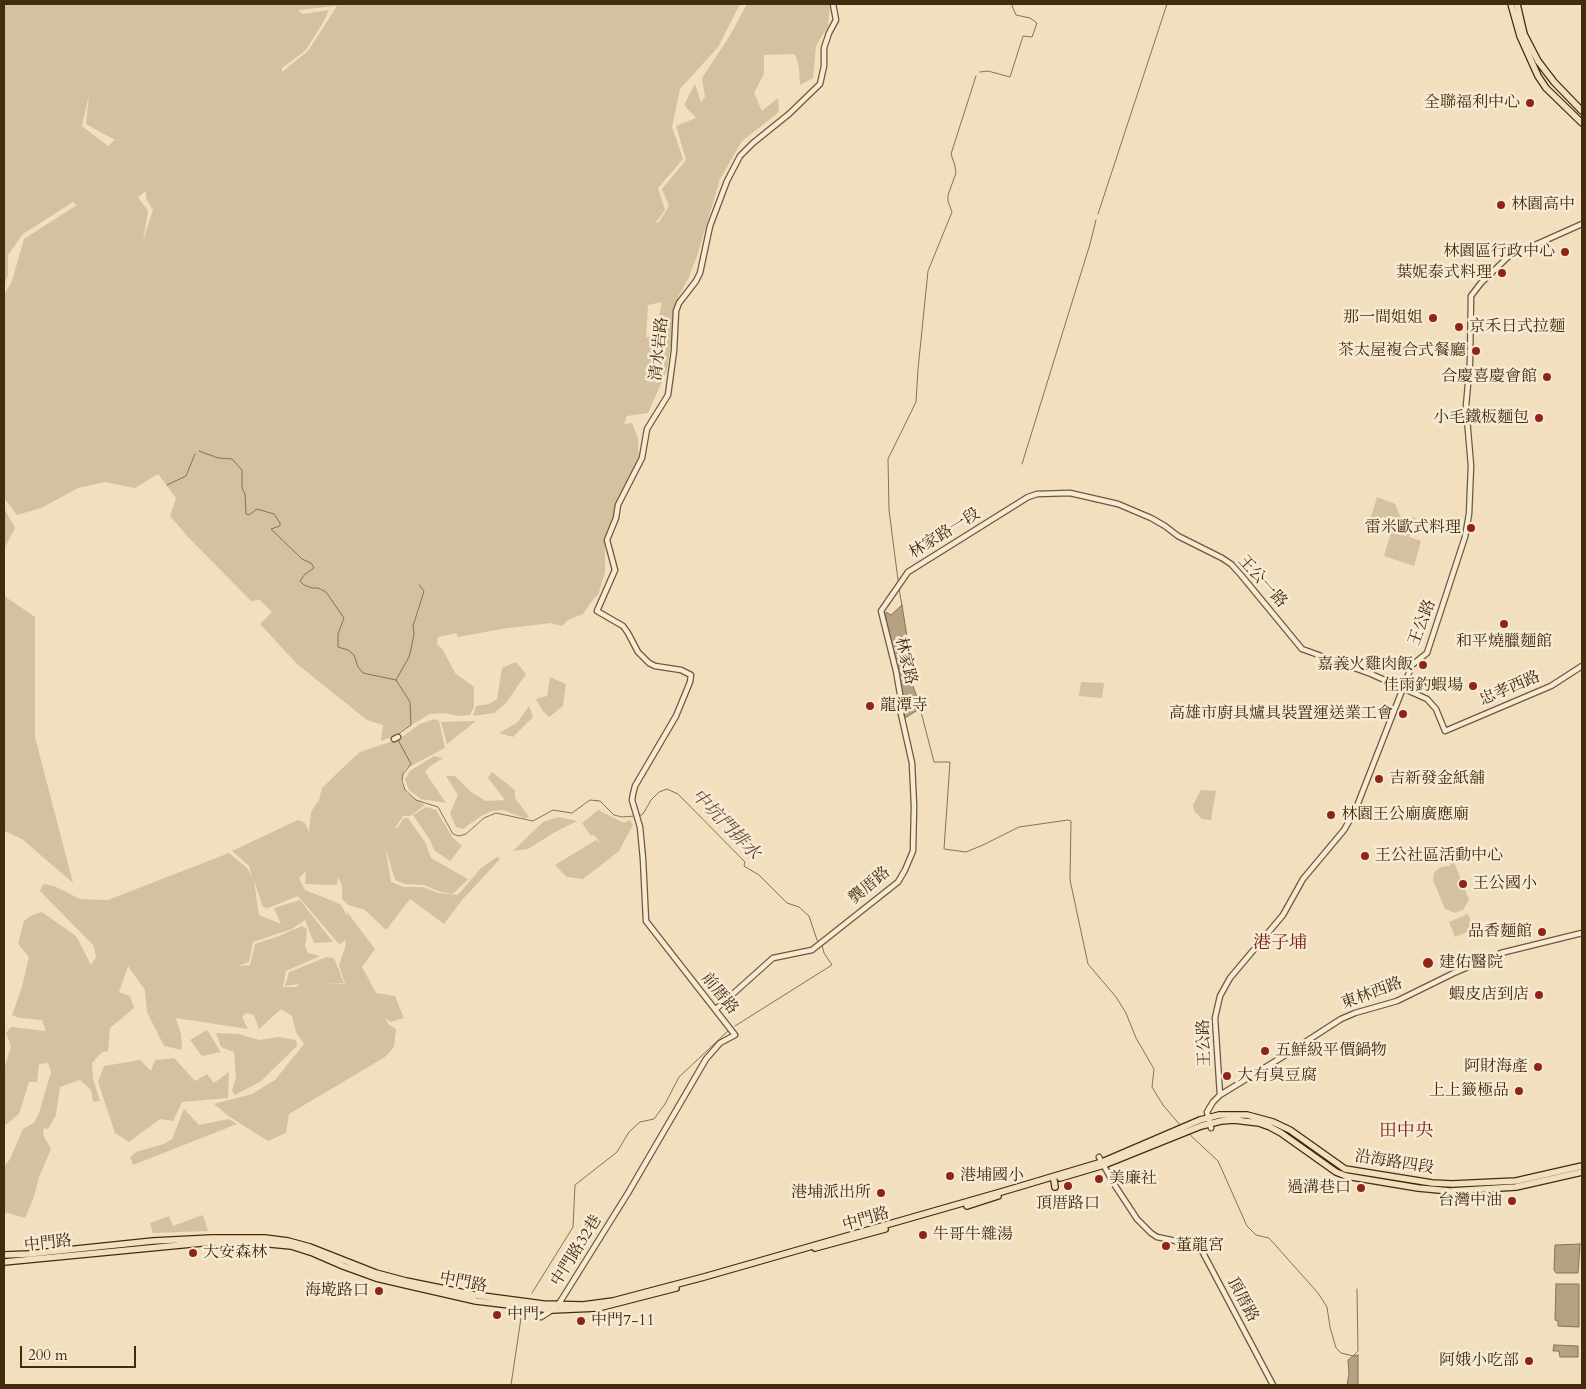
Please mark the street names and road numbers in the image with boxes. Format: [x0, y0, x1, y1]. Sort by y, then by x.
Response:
street label: 清水岩路 [647, 316, 673, 382]
street label: 林家路一段 [906, 505, 984, 563]
street label: 王公一路 [1233, 552, 1291, 612]
street label: 王公路 [1405, 597, 1441, 649]
street label: 林家路 [890, 635, 920, 687]
street label: 忠孝西路 [1477, 668, 1543, 710]
street label: 龔厝路 [845, 863, 895, 909]
street label: 前厝路 [696, 969, 742, 1019]
street label: 東林西路 [1339, 974, 1405, 1014]
street label: 王公路 [1195, 1019, 1215, 1067]
street label: 沿海路四段 [1353, 1147, 1435, 1179]
street label: 中門路 [840, 1204, 892, 1236]
street label: 中門路32巷 [548, 1212, 606, 1290]
street label: 中門路 [23, 1232, 73, 1256]
street label: 中門路 [438, 1269, 488, 1297]
street label: 頂厝路 [1222, 1274, 1262, 1326]

